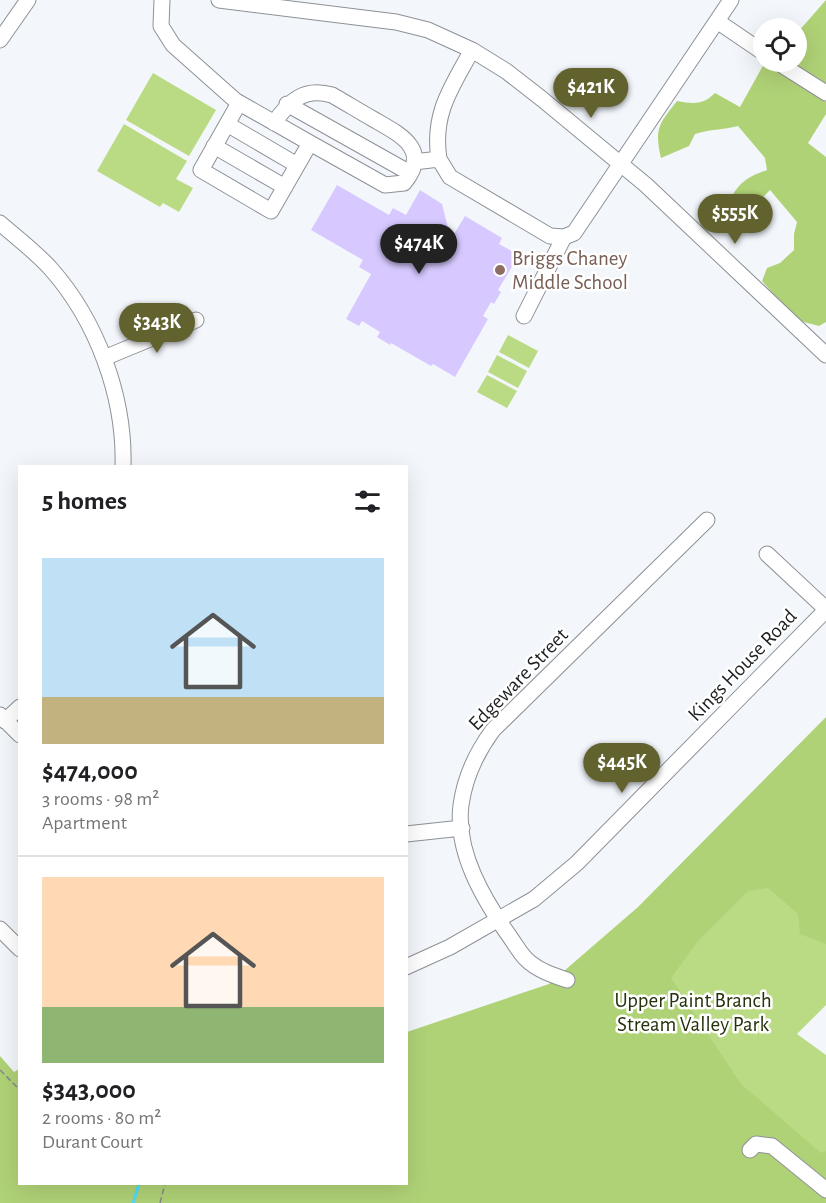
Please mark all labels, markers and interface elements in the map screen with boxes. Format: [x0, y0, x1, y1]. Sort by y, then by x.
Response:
map controls [753, 18, 807, 72]
button: locate [753, 18, 807, 72]
pin: $421K [549, 68, 633, 119]
text: $421K [567, 77, 615, 97]
pin: $555K [693, 194, 777, 245]
text: $555K [712, 203, 758, 223]
pin: $474K [377, 224, 461, 275]
text: $474K [394, 233, 444, 253]
place label: Briggs Chaney Middle School [512, 248, 628, 293]
marker: Briggs Chaney Middle School [493, 263, 507, 277]
pin: $343K [115, 303, 199, 354]
text: $343K [133, 312, 181, 332]
icon: filters [351, 485, 384, 518]
text: 5 homes [42, 488, 127, 514]
icon: home [159, 597, 267, 705]
street label: Kings House Road [684, 605, 801, 725]
street label: Edgeware Street [465, 624, 572, 734]
pin: $445K [580, 743, 664, 794]
text: $445K [597, 752, 647, 772]
text: $474,000 [42, 758, 138, 784]
text: 3 rooms · 98 m² [42, 789, 159, 809]
text: Apartment [42, 813, 127, 833]
icon: home [159, 916, 267, 1024]
park label: Upper Paint Branch Stream Valley Park [614, 990, 772, 1035]
text: $343,000 [42, 1077, 136, 1103]
text: 2 rooms · 80 m² [42, 1108, 161, 1128]
text: Durant Court [42, 1132, 143, 1152]

